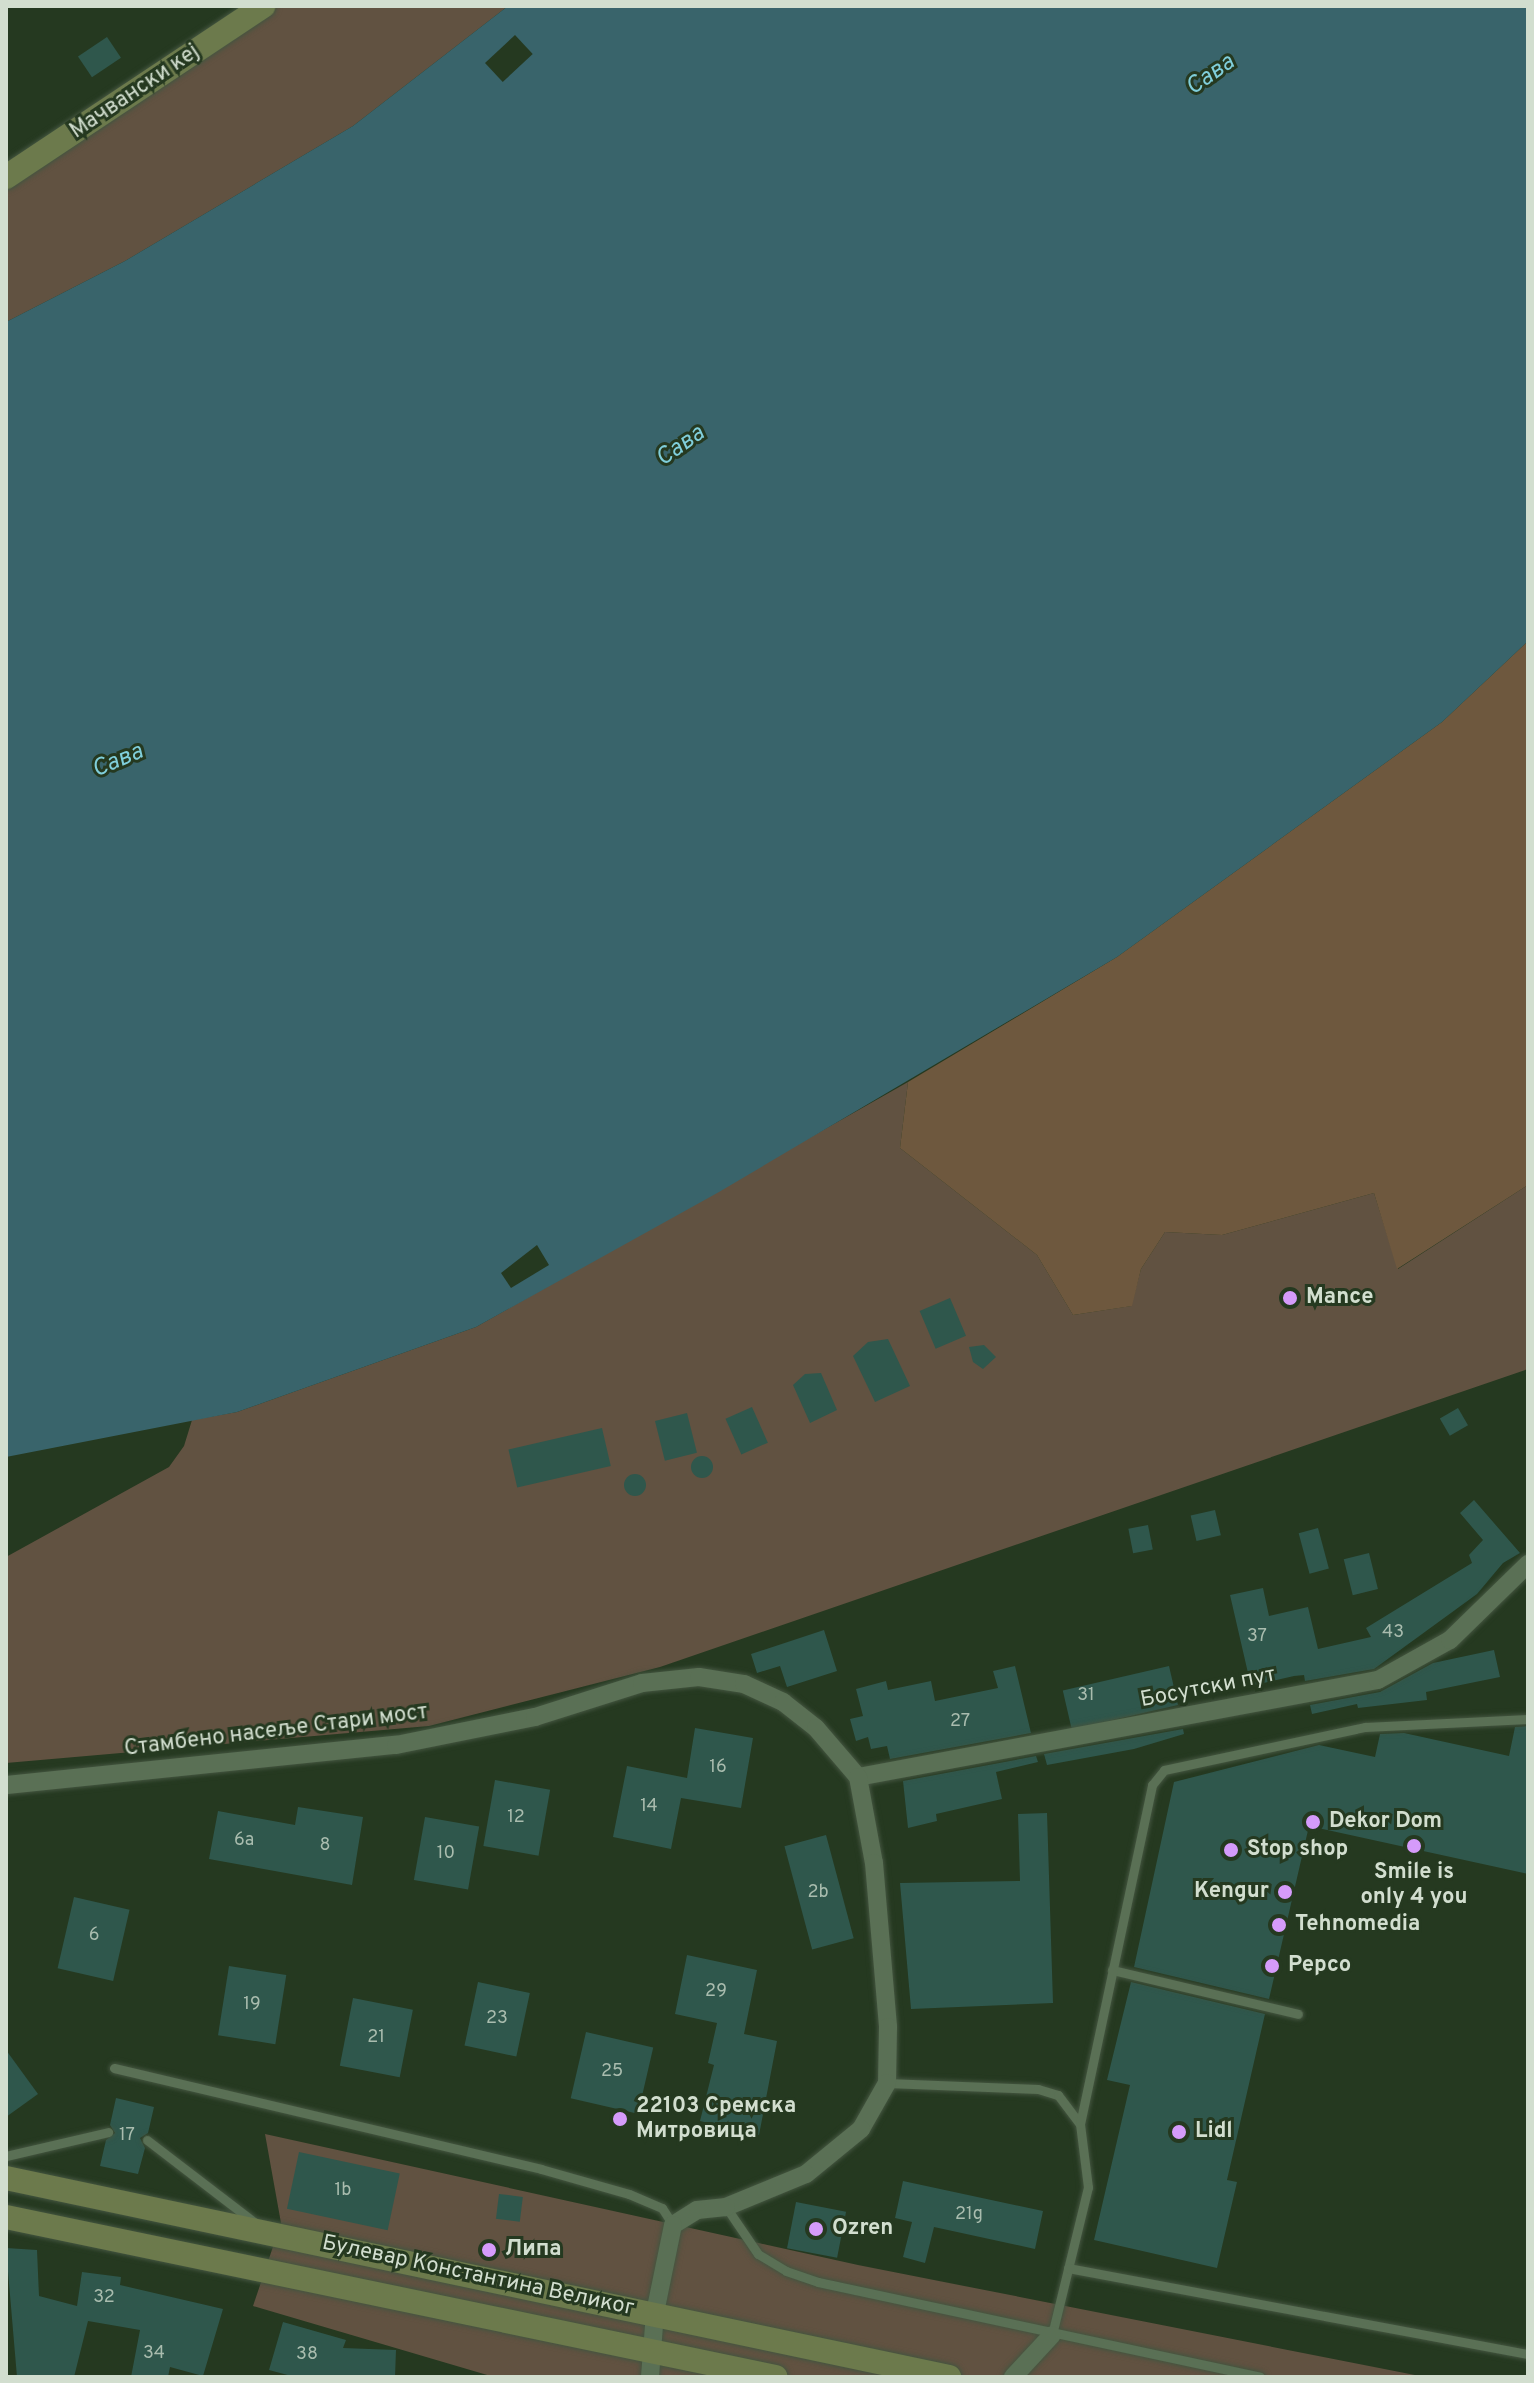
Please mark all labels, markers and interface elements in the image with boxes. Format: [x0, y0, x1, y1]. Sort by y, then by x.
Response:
street label: Мачвански кеј [65, 39, 205, 145]
water label: Сава [1181, 49, 1241, 103]
water label: Сава [651, 420, 711, 474]
water label: Сава [88, 738, 148, 786]
place label: Mance [1306, 1285, 1373, 1311]
marker: Mance [1281, 1289, 1299, 1307]
house number: 43 [1382, 1622, 1404, 1644]
house number: 37 [1247, 1626, 1267, 1648]
street label: Босутски пут [1138, 1662, 1278, 1714]
house number: 31 [1077, 1685, 1095, 1707]
street label: Стамбено насеље Стари мост [123, 1699, 429, 1763]
house number: 27 [950, 1711, 970, 1733]
house number: 16 [709, 1757, 727, 1779]
house number: 14 [640, 1796, 658, 1818]
house number: 12 [507, 1807, 525, 1829]
place label: Dekor Dom [1329, 1809, 1442, 1835]
marker: Dekor Dom [1304, 1813, 1322, 1831]
house number: 6a [234, 1830, 254, 1852]
house number: 8 [320, 1835, 330, 1857]
place label: Stop shop [1247, 1837, 1348, 1863]
marker: Smile is only 4 you [1405, 1837, 1423, 1855]
marker: Stop shop [1222, 1841, 1240, 1859]
house number: 10 [437, 1843, 455, 1865]
place label: Smile is only 4 you [1360, 1859, 1468, 1910]
place label: Kengur [1194, 1879, 1269, 1905]
house number: 2b [807, 1882, 829, 1904]
marker: Kengur [1276, 1883, 1294, 1901]
place label: Tehnomedia [1295, 1912, 1420, 1938]
marker: Tehnomedia [1270, 1916, 1288, 1934]
house number: 6 [89, 1925, 99, 1947]
place label: Pepco [1288, 1953, 1351, 1979]
marker: Pepco [1263, 1957, 1281, 1975]
house number: 29 [705, 1981, 727, 2003]
house number: 19 [243, 1994, 261, 2016]
house number: 23 [486, 2008, 508, 2030]
house number: 21 [367, 2027, 385, 2049]
house number: 25 [601, 2061, 623, 2083]
place label: 22103 Сремска Митровица [636, 2093, 796, 2144]
marker: 22103 Сремска Митровица [611, 2110, 629, 2128]
place label: Lidl [1195, 2119, 1233, 2145]
marker: Lidl [1170, 2123, 1188, 2141]
house number: 17 [119, 2125, 135, 2147]
house number: 1b [335, 2180, 351, 2202]
house number: 21g [955, 2204, 983, 2226]
place label: Ozren [832, 2216, 893, 2242]
marker: Ozren [807, 2220, 825, 2238]
street label: Булевар Константина Великог [320, 2230, 636, 2322]
place label: Липа [505, 2237, 562, 2263]
marker: Липа [480, 2241, 498, 2259]
house number: 32 [93, 2287, 115, 2309]
house number: 34 [143, 2343, 165, 2365]
house number: 38 [296, 2344, 318, 2366]

